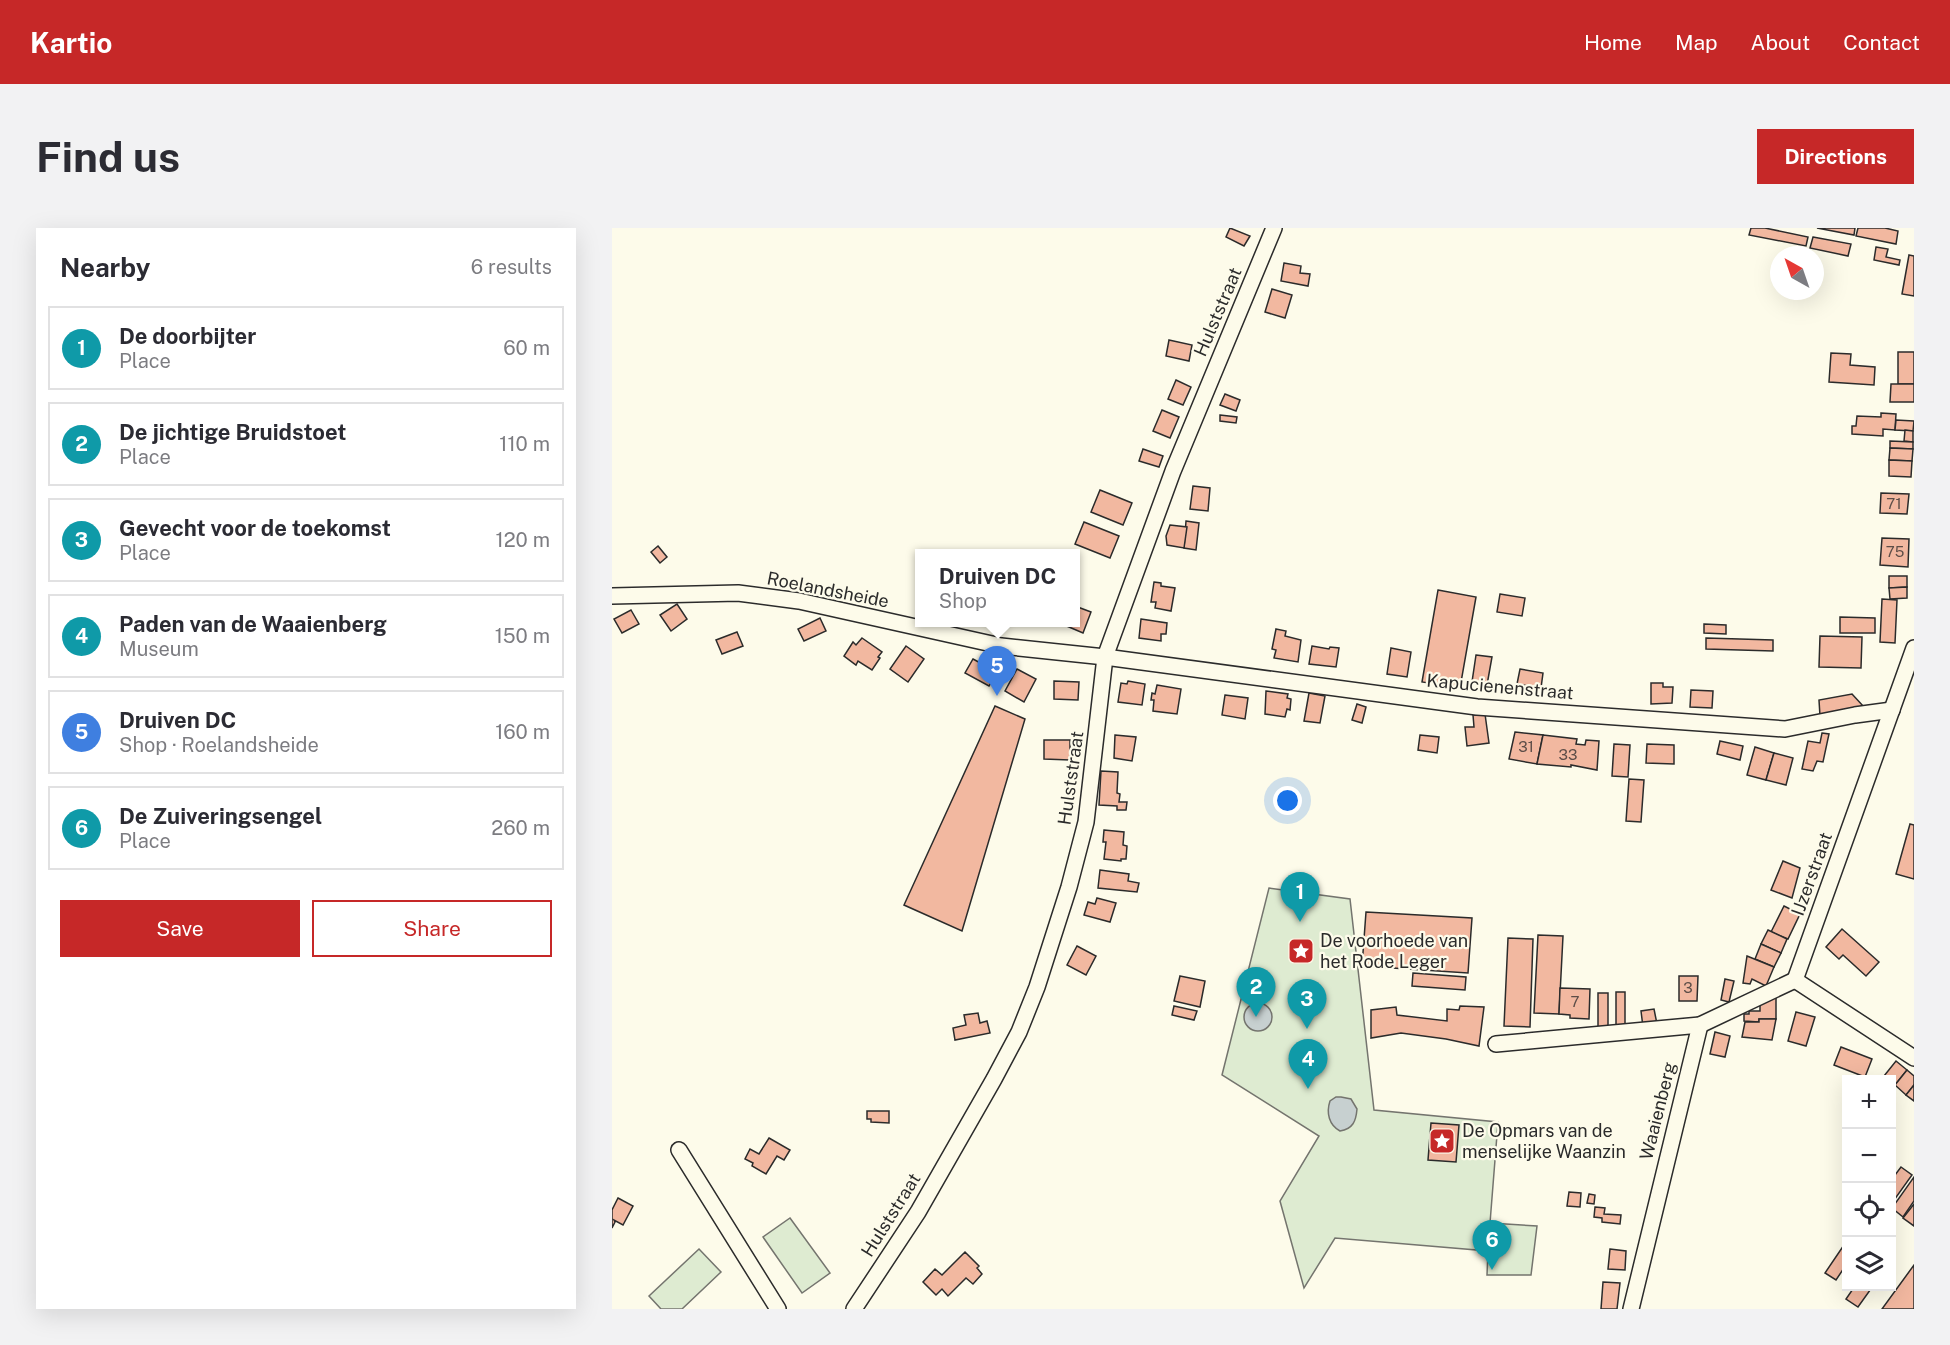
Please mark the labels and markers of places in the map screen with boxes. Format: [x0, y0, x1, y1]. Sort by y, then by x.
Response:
pin: 5 [978, 646, 1016, 696]
pin: 1 [1280, 872, 1320, 922]
place label: De voorhoede van het Rode Leger [1320, 930, 1468, 972]
place icon: De voorhoede van het Rode Leger [1286, 936, 1316, 966]
pin: 2 [1236, 968, 1276, 1017]
pin: 3 [1288, 980, 1326, 1029]
pin: 4 [1288, 1040, 1328, 1089]
place label: De Opmars van de menselijke Waanzin [1462, 1120, 1626, 1162]
place icon: De Opmars van de menselijke Waanzin [1427, 1126, 1457, 1156]
pin: 6 [1472, 1220, 1512, 1270]

